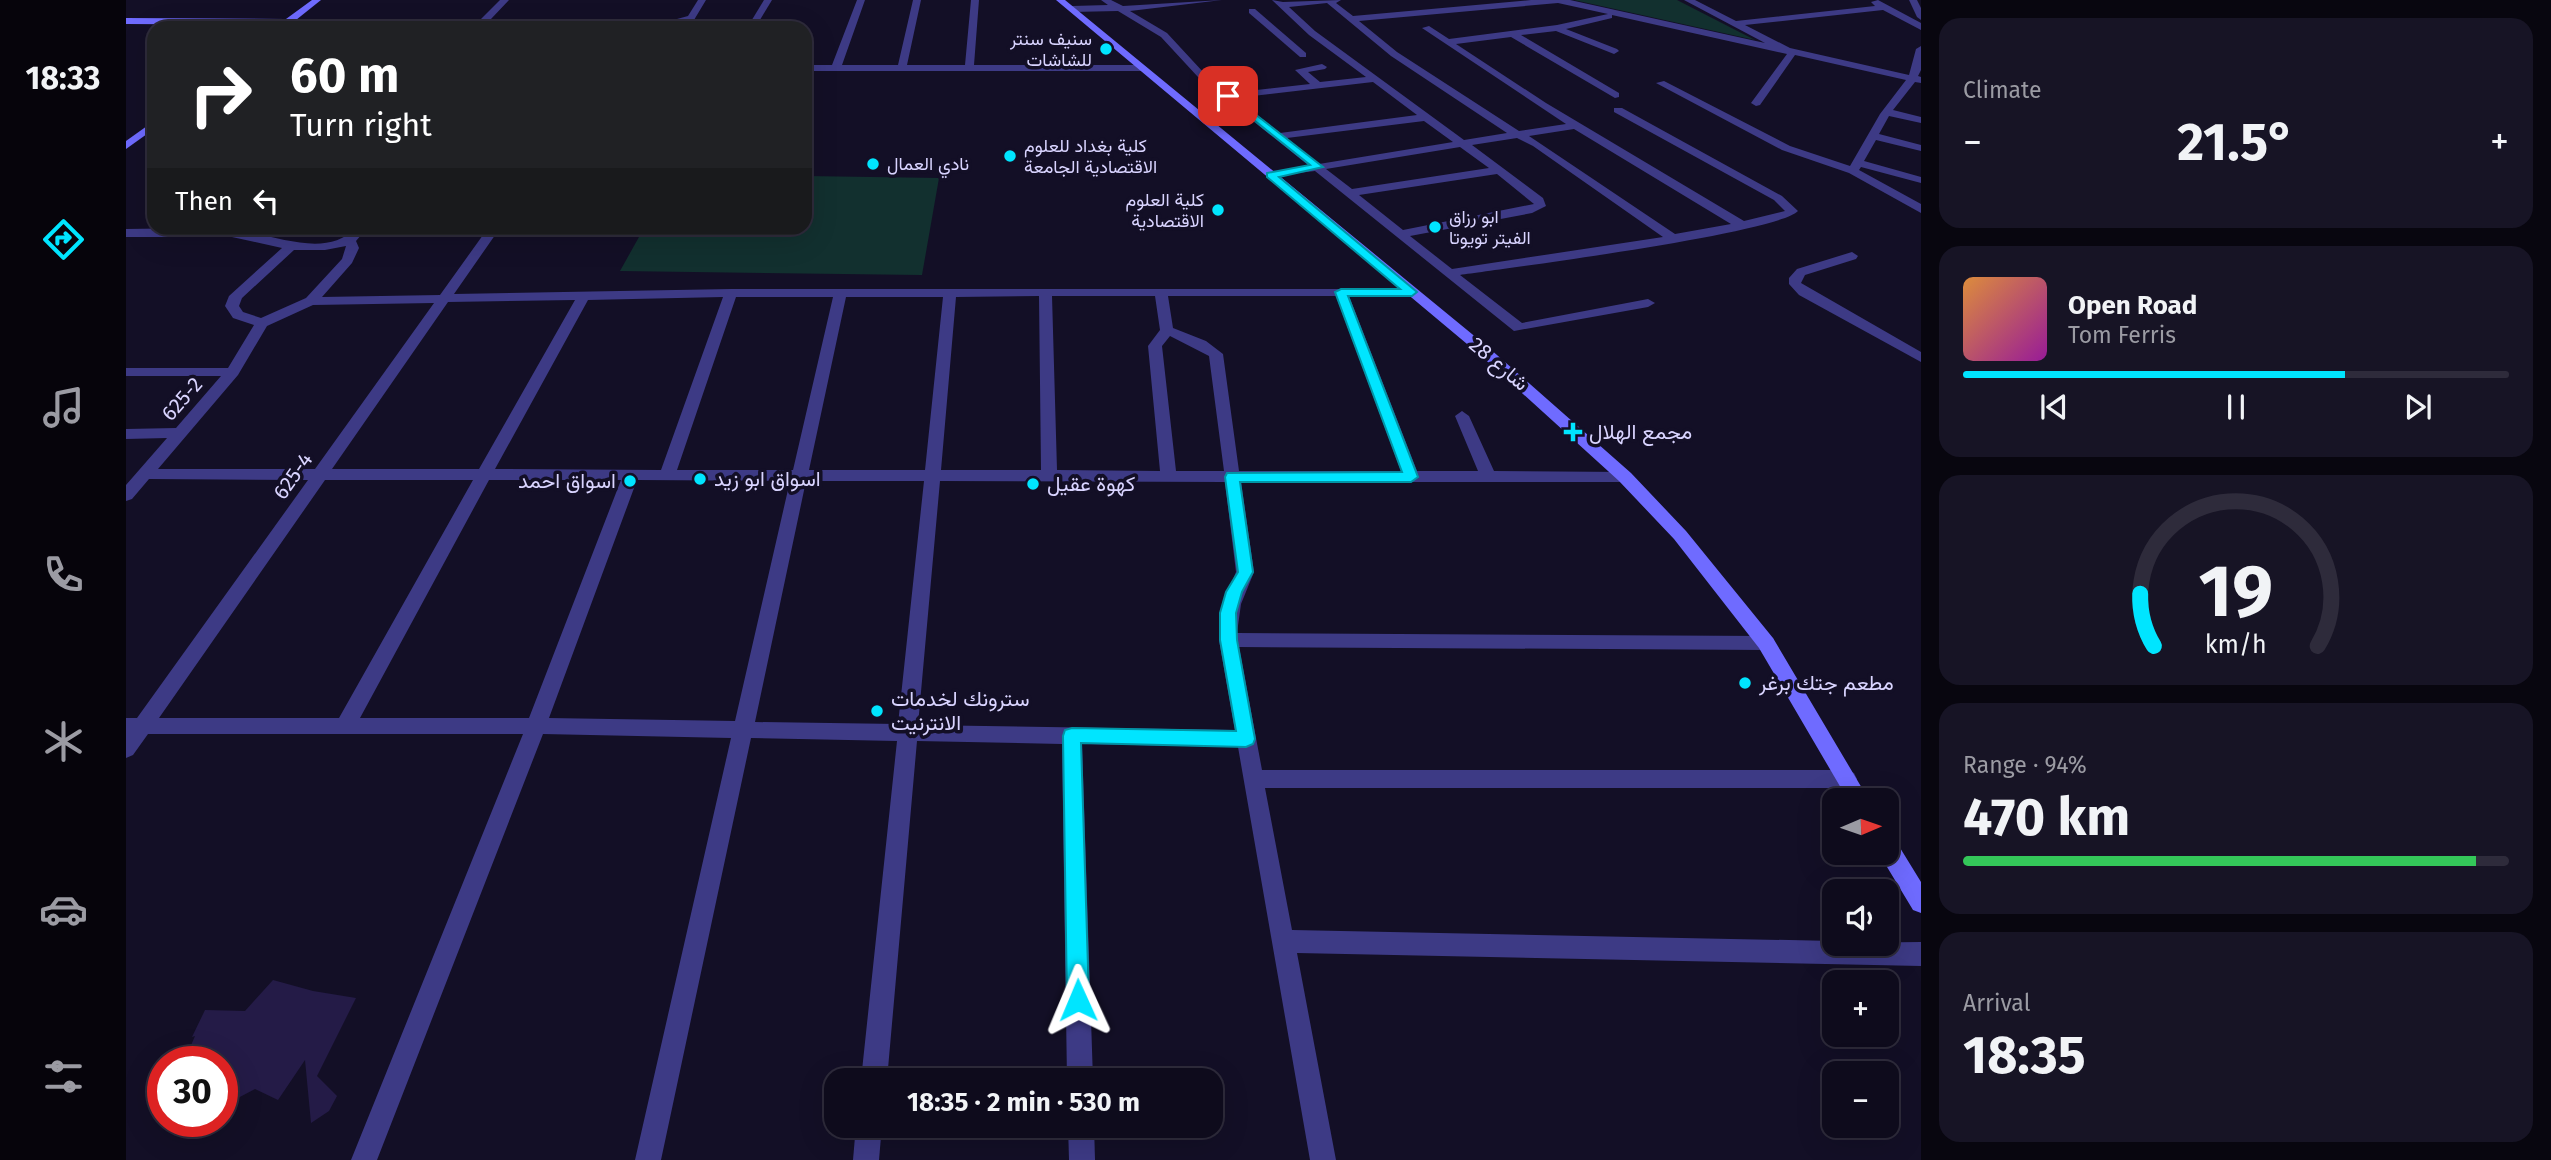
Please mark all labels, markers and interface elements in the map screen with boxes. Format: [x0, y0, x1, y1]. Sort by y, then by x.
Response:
place label: سنيف سنتر للشاشات [1009, 28, 1092, 71]
marker: سنيف سنتر للشاشات [1098, 41, 1114, 57]
text: 60 m [290, 46, 399, 105]
icon: right [175, 49, 266, 140]
text: 18:33 [26, 59, 100, 97]
pin [1198, 66, 1258, 126]
text: Climate [1963, 76, 2042, 104]
icon: arrive [1209, 77, 1247, 115]
text: Turn right [290, 106, 432, 144]
text: 21.5° [2177, 111, 2295, 174]
text: − [1963, 119, 1982, 165]
text: + [2490, 119, 2509, 165]
place label: كلية بغداد للعلوم الاقتصادية الجامعة [1024, 135, 1157, 178]
marker: كلية بغداد للعلوم الاقتصادية الجامعة [1002, 148, 1018, 164]
place label: نادي العمال [887, 153, 969, 179]
marker: نادي العمال [865, 156, 881, 172]
icon: left [247, 182, 285, 220]
text: Then [175, 186, 233, 217]
place label: كلية العلوم الاقتصادية [1126, 189, 1204, 232]
marker: كلية العلوم الاقتصادية [1210, 202, 1226, 218]
place label: ابو رزاق الفيتر تويوتا [1449, 206, 1531, 249]
icon: directions [39, 215, 88, 264]
marker: ابو رزاق الفيتر تويوتا [1427, 219, 1443, 235]
text: Open Road [2068, 290, 2197, 321]
text: Tom Ferris [2068, 321, 2176, 349]
street label: شارع 28 [1463, 332, 1534, 397]
street label: 625-2 [156, 372, 208, 426]
icon: music [39, 383, 88, 432]
icon: previous [2035, 388, 2073, 426]
icon: pause [2217, 388, 2255, 426]
icon: next [2399, 388, 2437, 426]
place label: مجمع الهلال [1589, 419, 1692, 446]
marker: مجمع الهلال [1563, 422, 1583, 442]
street label: 625-4 [268, 448, 318, 504]
place label: اسواق ابو زيد [714, 466, 821, 492]
place label: اسواق احمد [518, 468, 616, 494]
marker: اسواق ابو زيد [692, 471, 708, 487]
place label: كهوة عقيل [1047, 471, 1135, 497]
marker: اسواق احمد [622, 473, 638, 489]
marker: كهوة عقيل [1025, 476, 1041, 492]
text: 19 [2199, 548, 2273, 635]
icon: phone [39, 550, 88, 599]
text: km/h [2205, 630, 2267, 660]
place label: مطعم جتك برغر [1758, 670, 1894, 697]
marker: مطعم جتك برغر [1737, 675, 1753, 691]
place label: سترونك لخدمات الانترنيت [891, 686, 1029, 736]
marker: سترونك لخدمات الانترنيت [869, 703, 885, 719]
icon: climate [39, 717, 88, 766]
text: Range · 94% [1963, 751, 2087, 779]
text: 470 km [1963, 786, 2130, 849]
north arrow [1822, 788, 1899, 864]
map controls [1822, 788, 1899, 1138]
button: sound [1822, 879, 1899, 956]
icon: car [39, 885, 88, 934]
position arrow [1041, 963, 1115, 1037]
button: + [1822, 970, 1899, 1047]
text: Arrival [1963, 989, 2030, 1017]
text: 18:35 [1963, 1024, 2086, 1087]
speed limit sign: 30 [147, 1046, 238, 1137]
icon: filters [39, 1052, 88, 1101]
button: − [1822, 1061, 1899, 1138]
text: 18:35 · 2 min · 530 m [907, 1087, 1140, 1118]

